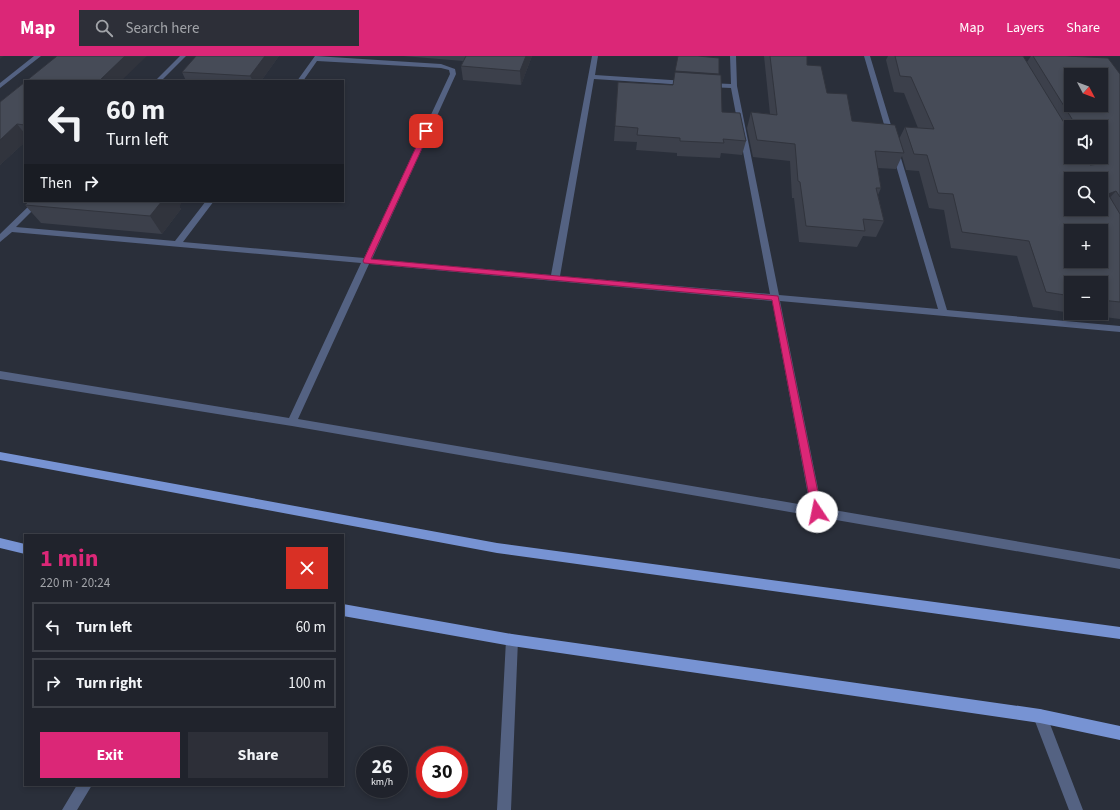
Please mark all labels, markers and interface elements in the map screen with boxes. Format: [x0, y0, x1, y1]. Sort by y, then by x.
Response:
search box [79, 10, 359, 46]
text: Map [20, 15, 55, 42]
icon: search [93, 17, 115, 39]
text: Search here [125, 18, 199, 39]
text: Map [959, 18, 984, 38]
text: Layers [1006, 18, 1044, 38]
text: Share [1066, 18, 1100, 38]
north arrow [1064, 68, 1108, 112]
map controls [1064, 68, 1108, 320]
text: 60 m [106, 90, 165, 130]
icon: left [40, 96, 92, 148]
pin [409, 114, 443, 148]
icon: arrive [415, 120, 437, 142]
button: sound [1064, 120, 1108, 164]
text: Turn left [106, 127, 168, 152]
icon: right [80, 172, 102, 194]
button: search [1064, 172, 1108, 216]
text: Then [40, 173, 72, 194]
button: + [1064, 224, 1108, 268]
button: − [1064, 276, 1108, 320]
position arrow [796, 491, 838, 533]
text: 1 min [40, 541, 98, 576]
button: close [286, 547, 328, 589]
text: 220 m · 20:24 [40, 574, 110, 592]
icon: left [42, 616, 64, 638]
text: Turn left [76, 617, 132, 638]
text: 60 m [296, 617, 326, 638]
icon: right [42, 672, 64, 694]
text: Turn right [76, 673, 142, 694]
text: 100 m [288, 673, 326, 694]
button: Exit [40, 732, 180, 778]
button: Share [188, 732, 328, 778]
speed limit sign: 30 [416, 746, 468, 798]
text: 26 [371, 753, 393, 781]
text: km/h [371, 775, 393, 789]

